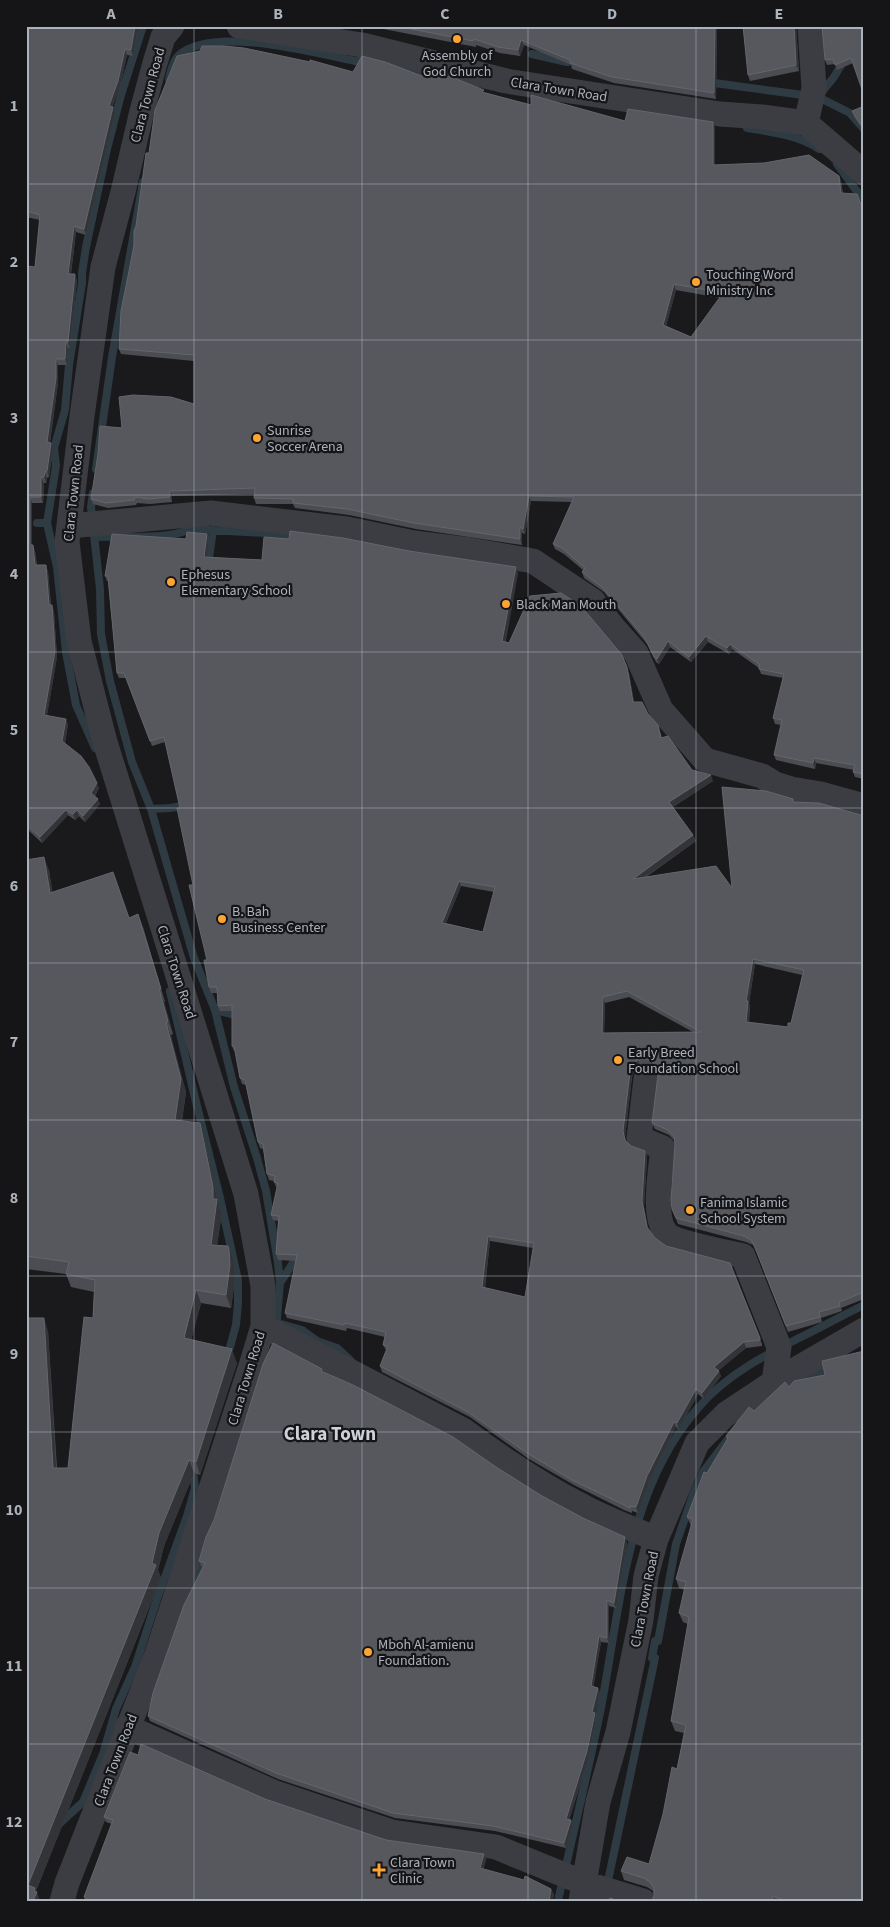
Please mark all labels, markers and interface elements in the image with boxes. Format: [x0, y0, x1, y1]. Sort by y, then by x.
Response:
text: A [105, 3, 116, 25]
text: B [273, 3, 283, 25]
text: C [440, 3, 450, 25]
text: D [607, 3, 617, 25]
text: E [775, 3, 783, 25]
marker: Assembly of God Church [451, 33, 463, 45]
street label: Clara Town Road [126, 45, 170, 145]
place label: Assembly of God Church [422, 46, 493, 82]
street label: Clara Town Road [509, 72, 609, 108]
text: 1 [10, 95, 18, 117]
text: 2 [10, 251, 18, 273]
place label: Touching Word Ministry Inc [706, 265, 794, 301]
marker: Touching Word Ministry Inc [690, 276, 702, 288]
text: 3 [10, 407, 18, 429]
place label: Sunrise Soccer Arena [267, 421, 343, 457]
marker: Sunrise Soccer Arena [251, 432, 263, 444]
street label: Clara Town Road [59, 443, 89, 543]
text: 4 [10, 563, 19, 585]
place label: Ephesus Elementary School [181, 565, 292, 601]
marker: Ephesus Elementary School [165, 576, 177, 588]
place label: Black Man Mouth [516, 595, 616, 615]
marker: Black Man Mouth [500, 598, 512, 610]
text: 5 [10, 719, 18, 741]
text: 6 [10, 875, 18, 897]
place label: B. Bah Business Center [232, 902, 325, 938]
marker: B. Bah Business Center [216, 913, 228, 925]
street label: Clara Town Road [151, 923, 201, 1022]
text: 7 [10, 1031, 18, 1053]
place label: Early Breed Foundation School [628, 1043, 739, 1079]
marker: Early Breed Foundation School [612, 1054, 624, 1066]
text: 8 [10, 1187, 18, 1209]
place label: Fanima Islamic School System [700, 1193, 788, 1229]
marker: Fanima Islamic School System [684, 1204, 696, 1216]
street label: Clara Town Road [223, 1329, 271, 1428]
text: 9 [10, 1343, 18, 1365]
district label: Clara Town [284, 1421, 376, 1448]
text: 10 [6, 1499, 22, 1521]
street label: Clara Town Road [626, 1549, 664, 1649]
place label: Mboh Al-amienu Foundation. [378, 1635, 474, 1671]
marker: Mboh Al-amienu Foundation. [362, 1646, 374, 1658]
text: 11 [6, 1655, 22, 1677]
street label: Clara Town Road [89, 1711, 143, 1810]
text: 12 [6, 1811, 22, 1833]
place label: Clara Town Clinic [390, 1853, 455, 1889]
marker: Clara Town Clinic [372, 1863, 386, 1877]

